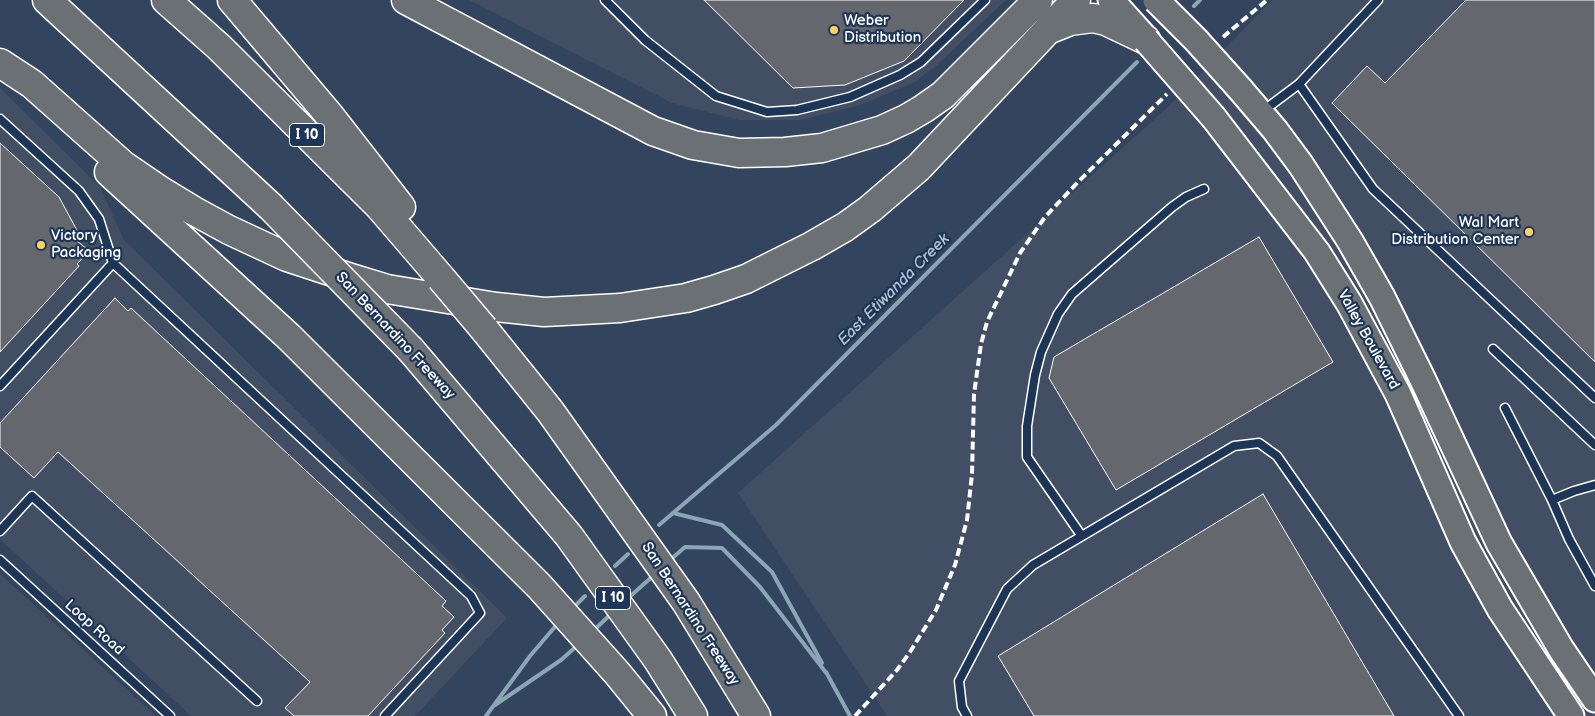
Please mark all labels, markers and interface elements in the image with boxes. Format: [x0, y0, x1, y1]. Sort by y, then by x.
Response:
place label: Weber Distribution [844, 12, 921, 47]
marker: Weber Distribution [828, 24, 840, 36]
road number: I 10 [290, 124, 324, 146]
place label: Wal Mart Distribution Center [1391, 214, 1519, 249]
marker: Wal Mart Distribution Center [1523, 226, 1535, 238]
place label: Victory Packaging [51, 227, 121, 262]
water label: East Etiwanda Creek [834, 230, 954, 350]
marker: Victory Packaging [35, 239, 47, 251]
street label: San Bernardino Freeway [331, 269, 459, 403]
street label: Valley Boulevard [1333, 287, 1403, 393]
street label: San Bernardino Freeway [637, 539, 743, 689]
road number: I 10 [596, 586, 630, 610]
street label: Loop Road [60, 596, 128, 660]

